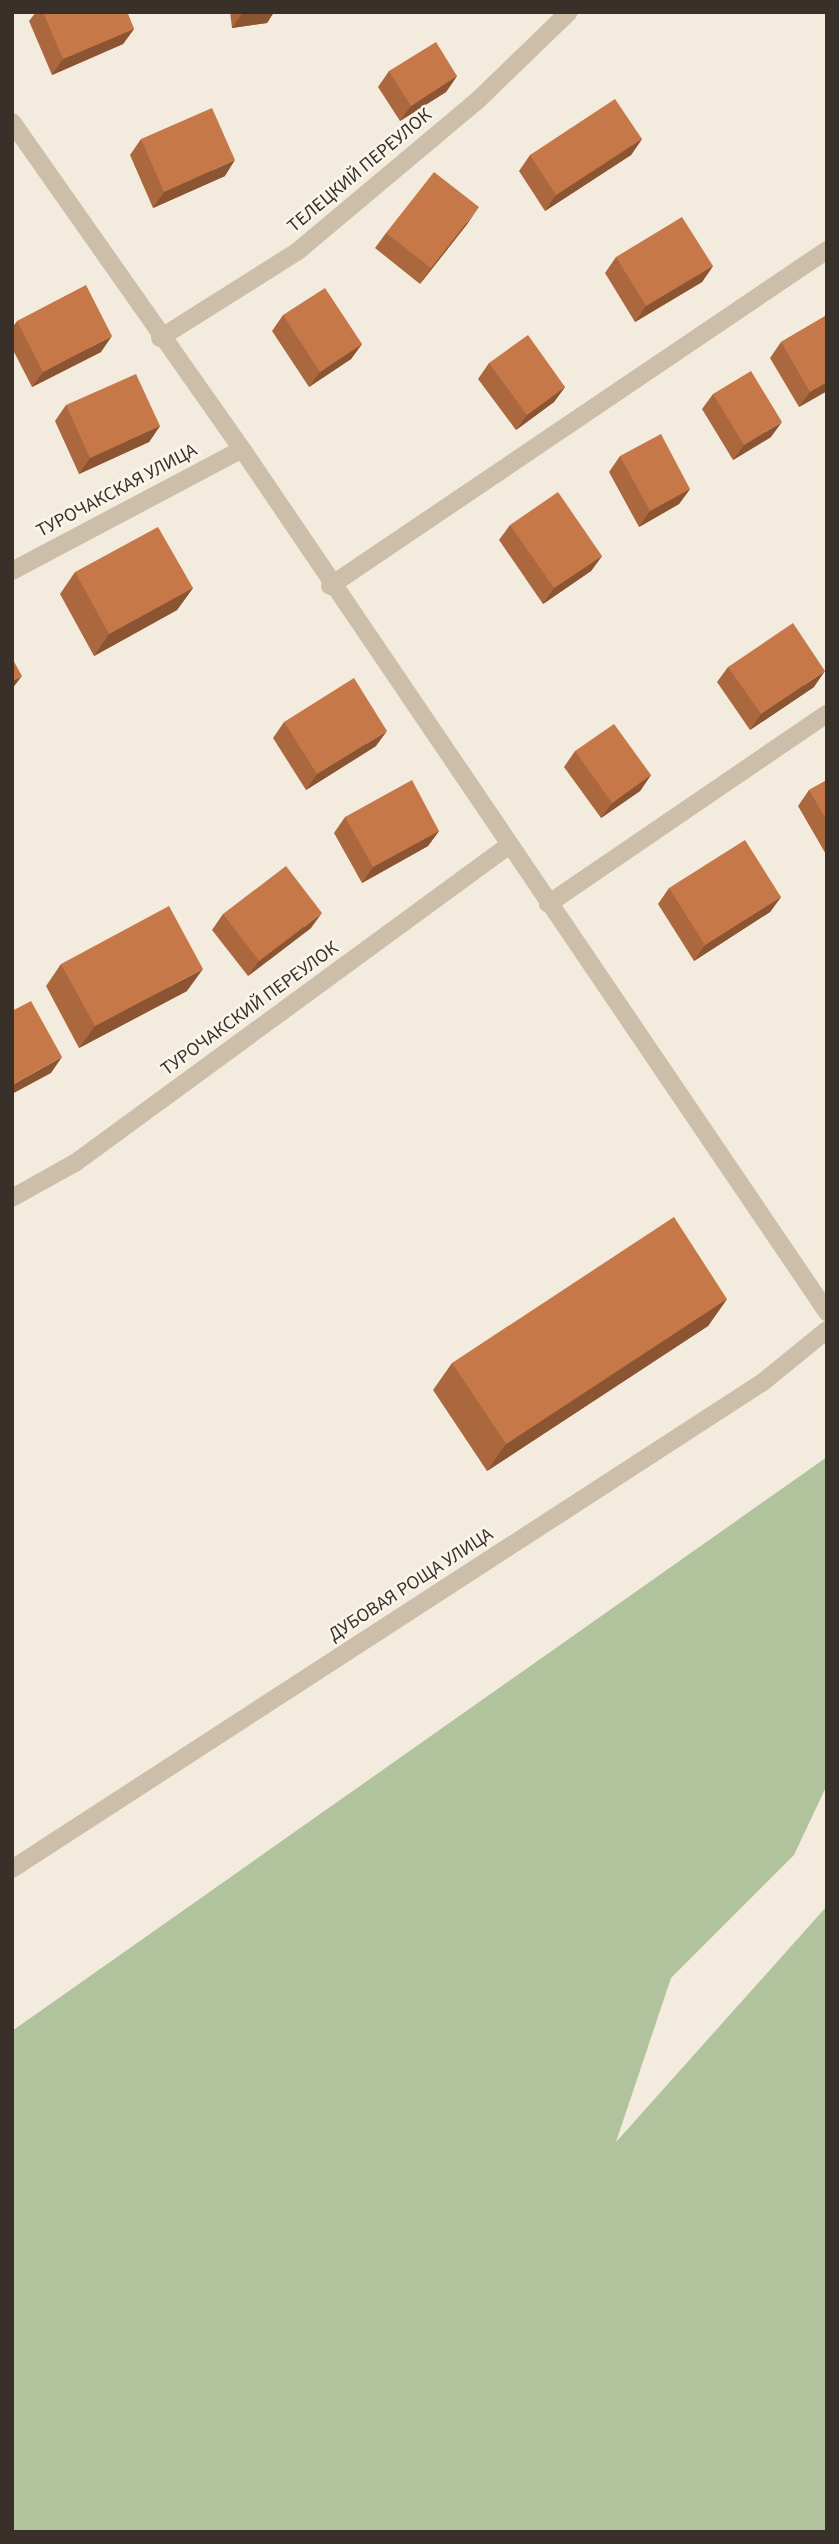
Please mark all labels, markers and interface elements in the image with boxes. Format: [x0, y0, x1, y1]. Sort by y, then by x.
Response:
street label: ТЕЛЕЦКИЙ ПЕРЕУЛОК [283, 104, 437, 238]
street label: ТУРОЧАКСКАЯ УЛИЦА [33, 439, 201, 543]
street label: ТУРОЧАКСКИЙ ПЕРЕУЛОК [157, 937, 343, 1081]
street label: ДУБОВАЯ РОЩА УЛИЦА [324, 1523, 498, 1647]

